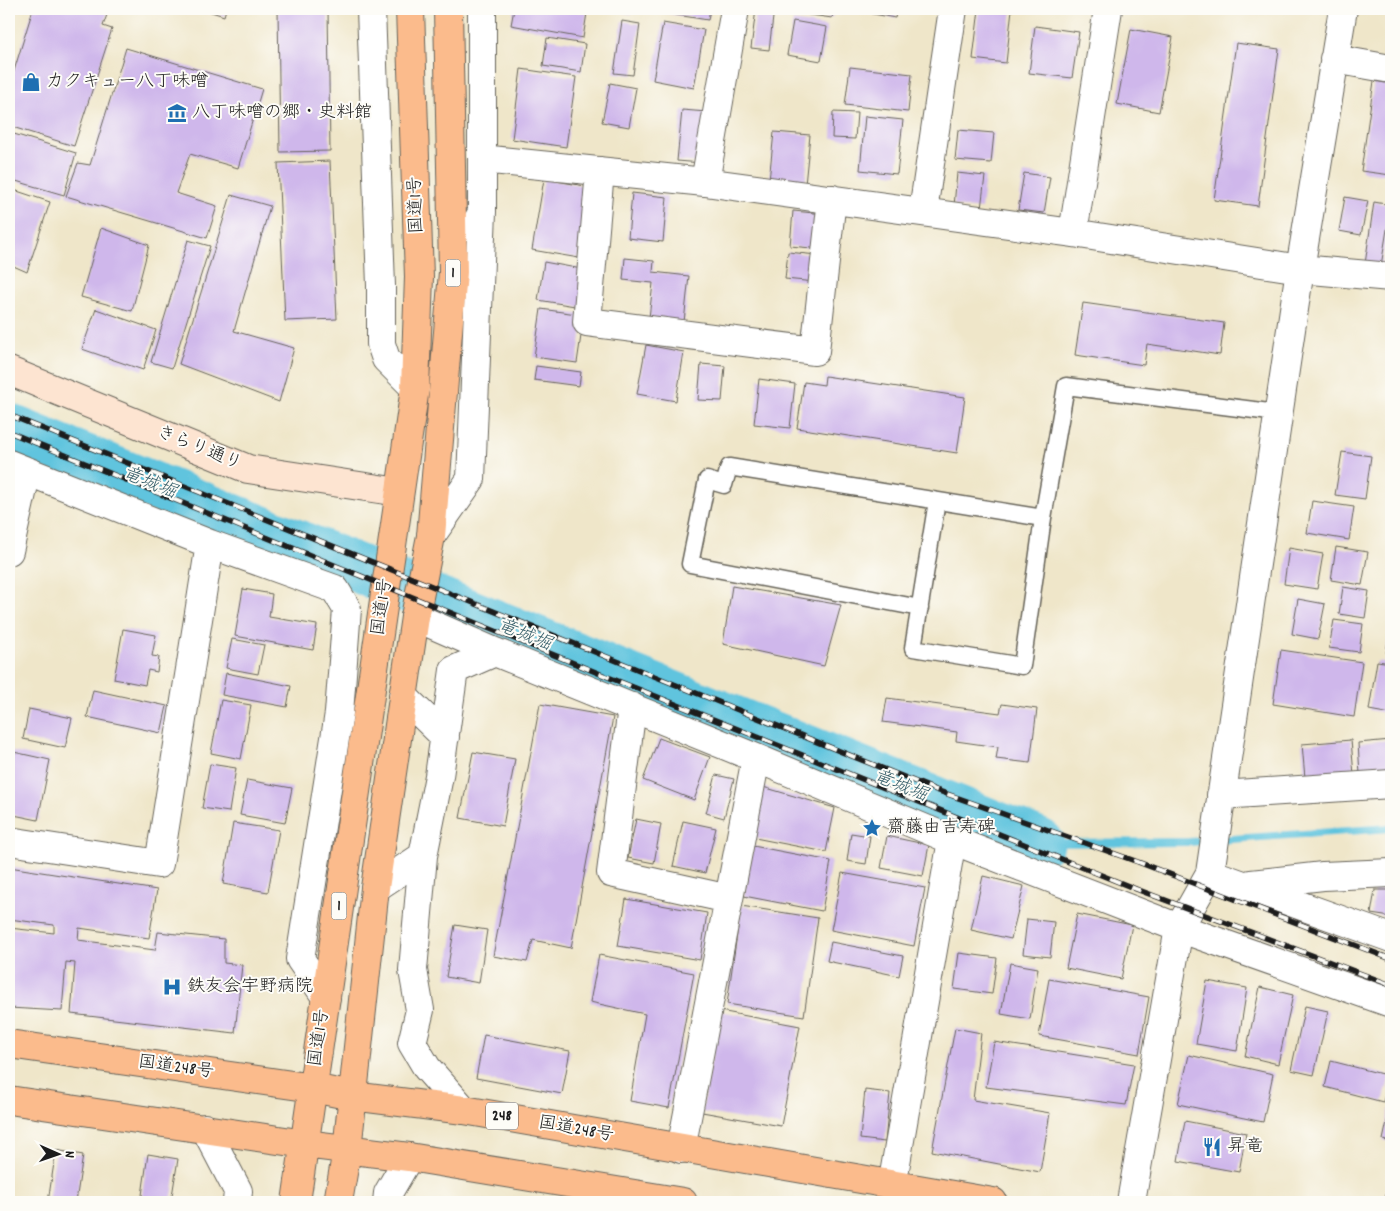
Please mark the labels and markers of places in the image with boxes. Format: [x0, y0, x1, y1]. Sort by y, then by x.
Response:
place label: カクキュー八丁味噌 [46, 70, 208, 95]
shop icon: カクキュー八丁味噌 [20, 71, 42, 93]
place label: 八丁味噌の郷・史料館 [192, 101, 372, 126]
museum icon: 八丁味噌の郷・史料館 [166, 102, 188, 124]
place label: 齋藤由吉寿碑 [887, 816, 995, 841]
place icon: 齋藤由吉寿碑 [861, 817, 883, 839]
place label: 鉄友会宇野病院 [187, 975, 313, 1000]
hospital icon: 鉄友会宇野病院 [161, 976, 183, 998]
place label: 昇竜 [1227, 1135, 1263, 1160]
restaurant icon: 昇竜 [1201, 1136, 1223, 1158]

